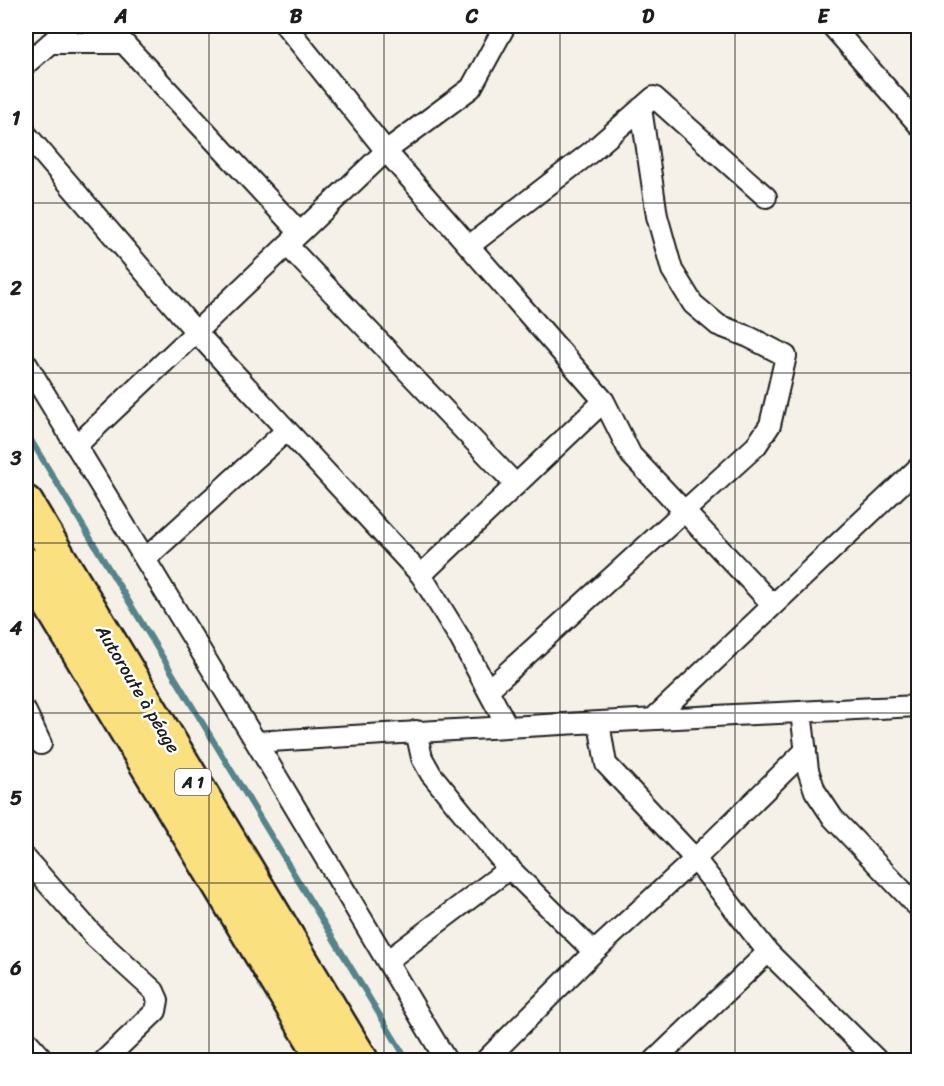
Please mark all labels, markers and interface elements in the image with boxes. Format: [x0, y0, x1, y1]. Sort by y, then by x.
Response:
text: A [113, 0, 128, 34]
text: B [290, 0, 303, 34]
text: C [465, 0, 479, 34]
text: D [642, 0, 655, 34]
text: E [817, 0, 830, 34]
text: 1 [12, 101, 21, 136]
text: 2 [9, 271, 22, 306]
text: 3 [10, 441, 22, 476]
text: 4 [9, 611, 23, 646]
street label: Autoroute à péage [86, 618, 189, 760]
road number: A 1 [175, 769, 211, 795]
text: 5 [10, 781, 22, 816]
text: 6 [9, 951, 22, 986]

